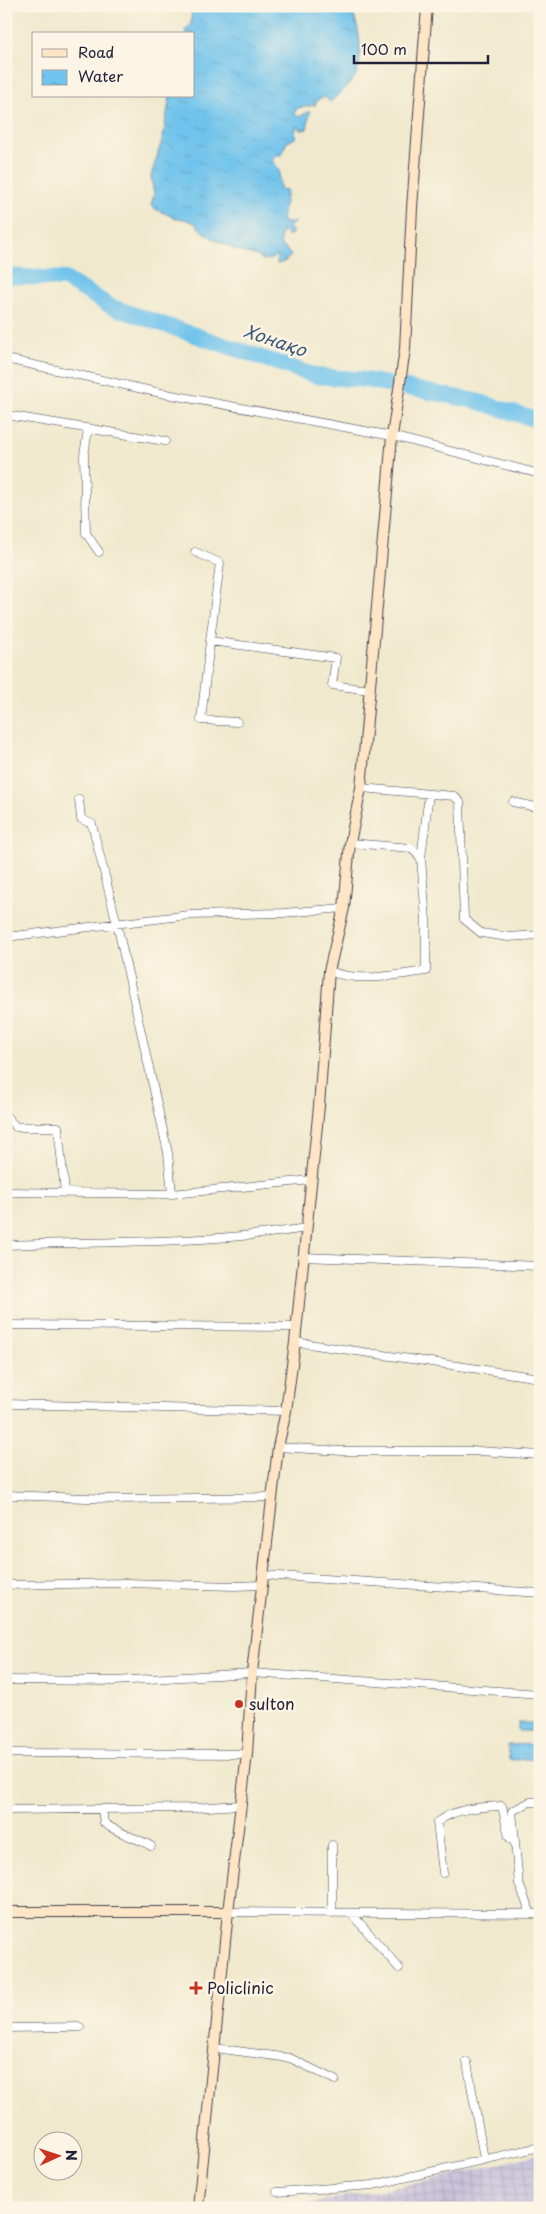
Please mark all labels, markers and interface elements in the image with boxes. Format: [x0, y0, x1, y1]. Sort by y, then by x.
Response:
legend [32, 32, 195, 98]
scale bar [354, 32, 487, 64]
text: 100 m [361, 37, 407, 60]
text: Road [78, 40, 114, 63]
text: Water [78, 64, 123, 87]
water label: Хонақо [241, 316, 311, 363]
place label: sulton [249, 1691, 295, 1715]
marker: sulton [233, 1698, 245, 1710]
place label: Policlinic [207, 1975, 274, 1999]
marker: Policlinic [189, 1981, 203, 1995]
north arrow [32, 2132, 82, 2182]
text: N [61, 2149, 82, 2161]

